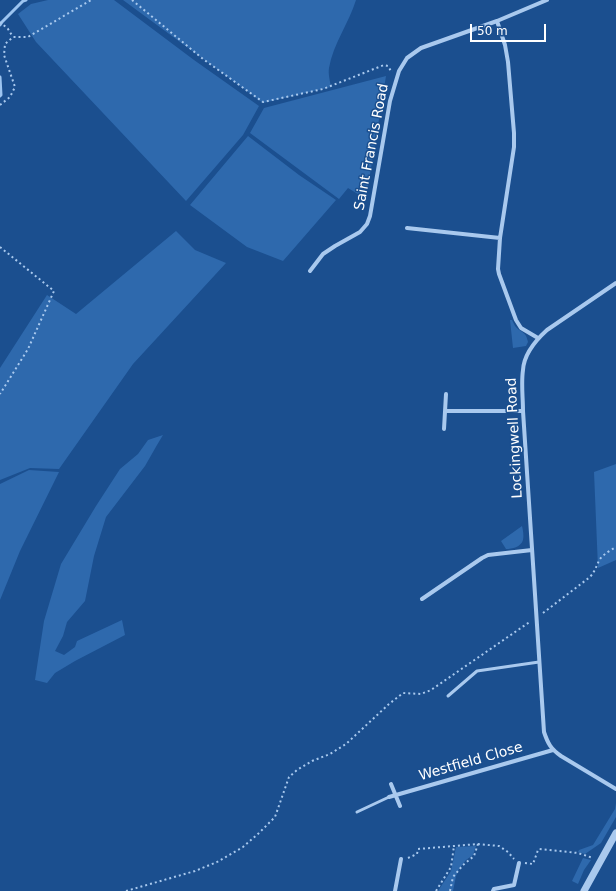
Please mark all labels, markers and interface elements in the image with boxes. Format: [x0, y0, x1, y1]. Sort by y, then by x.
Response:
scale bar [472, 16, 548, 42]
text: 50 m [477, 24, 508, 38]
street label: Saint Francis Road [351, 82, 393, 212]
street label: Lockingwell Road [503, 377, 527, 499]
street label: Westfield Close [417, 739, 525, 785]

